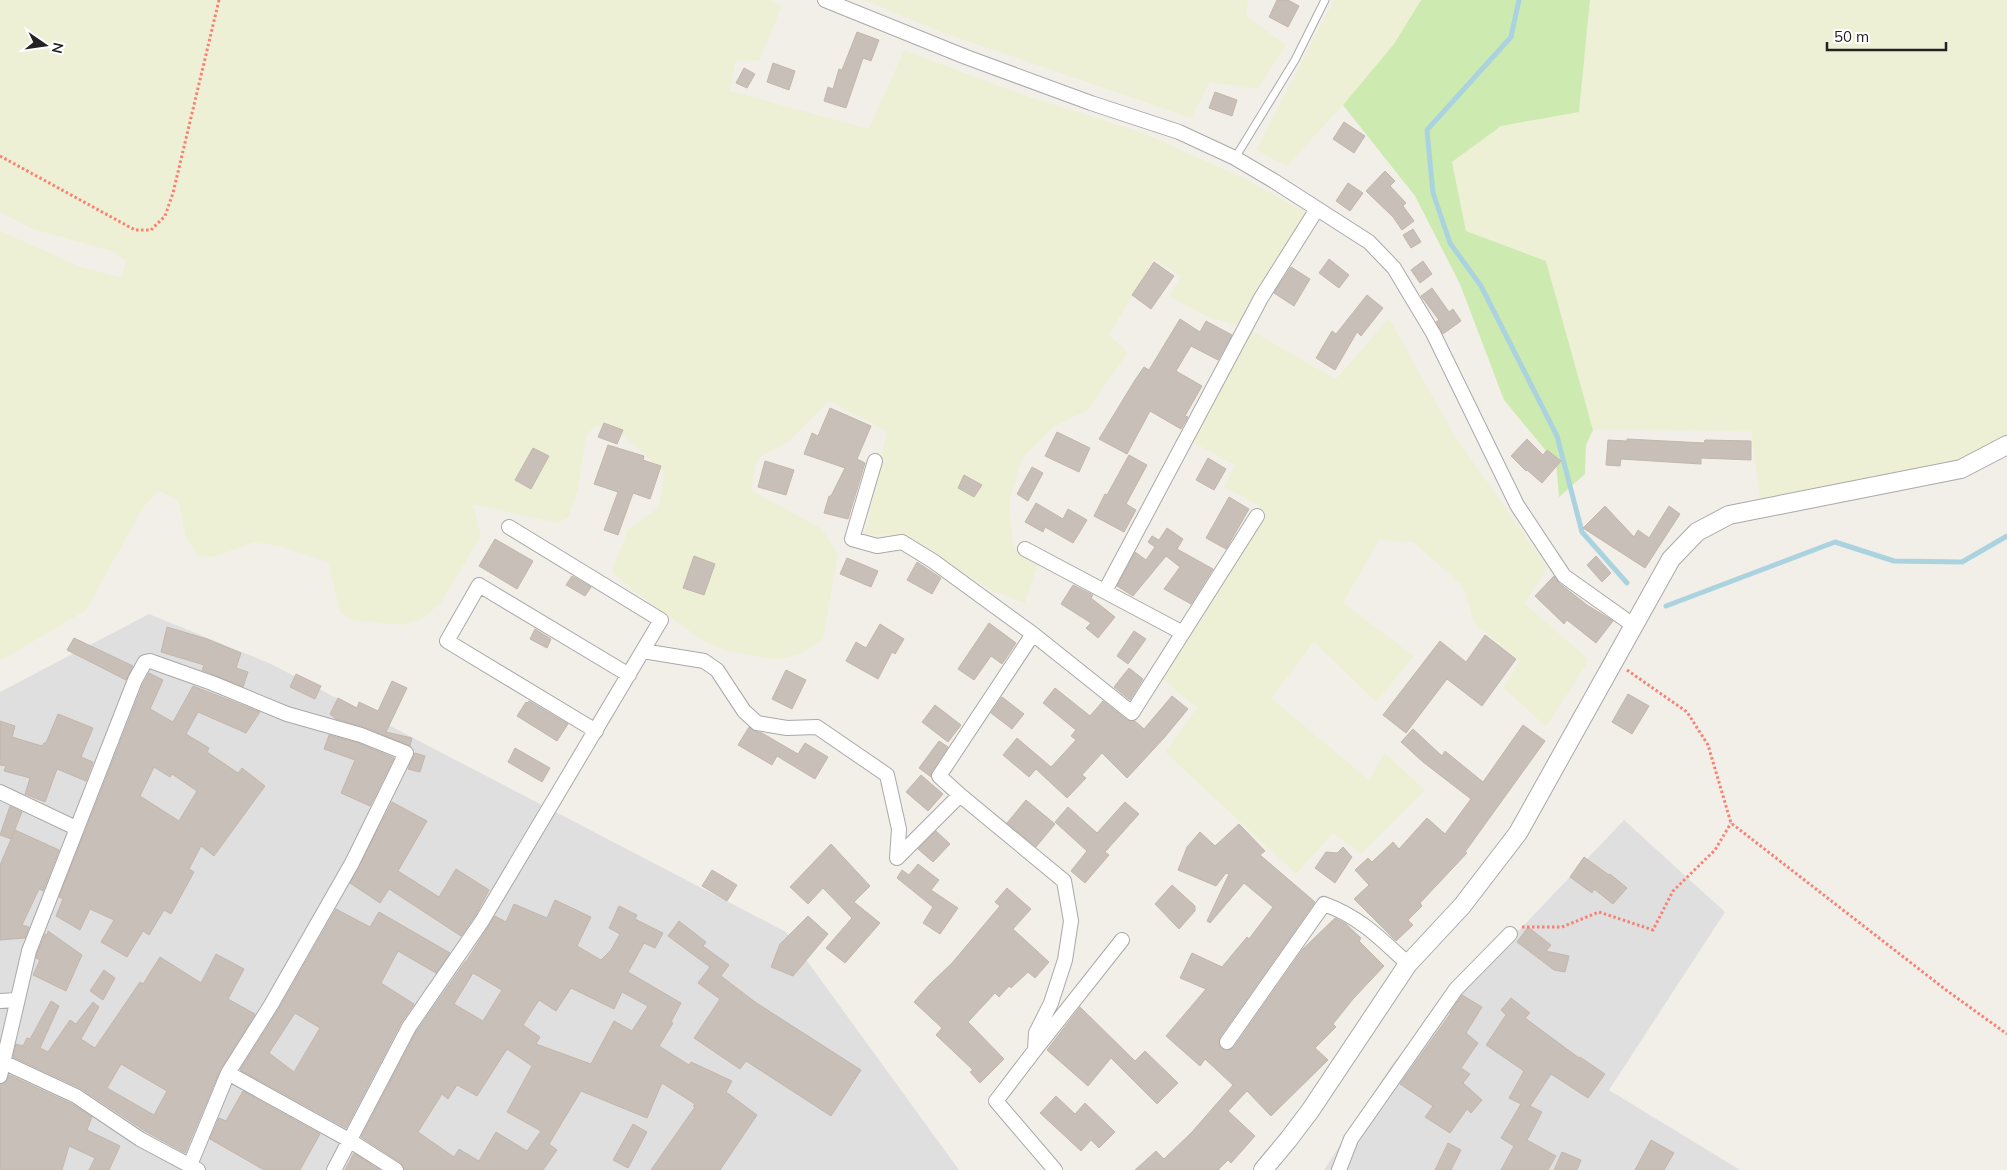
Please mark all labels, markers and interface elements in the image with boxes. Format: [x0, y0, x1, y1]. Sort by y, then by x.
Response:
north arrow [20, 20, 70, 70]
scale bar [1827, 20, 1946, 52]
text: 50 m [1834, 27, 1869, 46]
text: N [48, 41, 68, 55]

